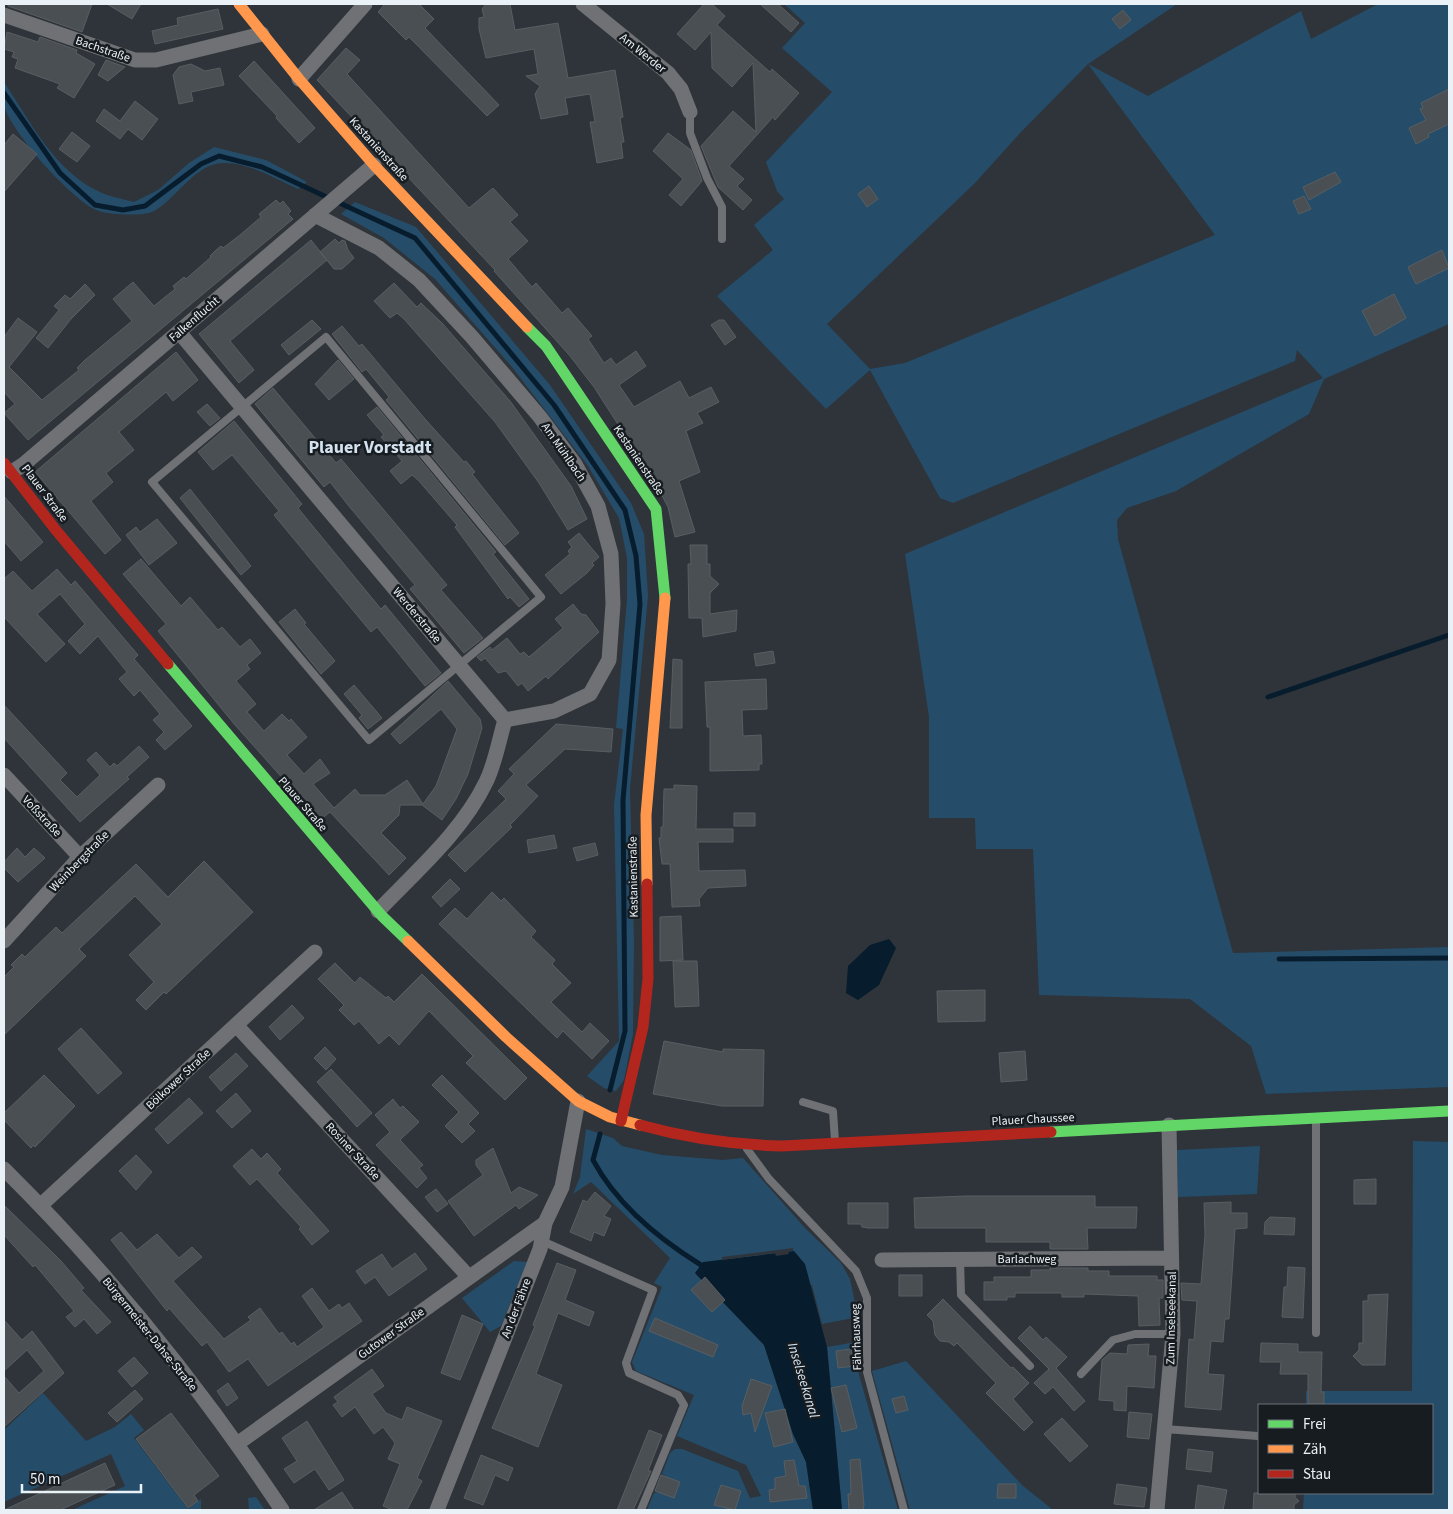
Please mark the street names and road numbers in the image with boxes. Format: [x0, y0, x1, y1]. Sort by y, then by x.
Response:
street label: Am Werder [616, 29, 670, 78]
street label: Bachstraße [73, 32, 132, 67]
street label: Kastanienstraße [345, 113, 412, 185]
street label: Falkenflucht [165, 293, 223, 346]
street label: Am Mühlbach [537, 419, 590, 485]
street label: Kastanienstraße [609, 422, 668, 499]
street label: Plauer Straße [17, 461, 72, 526]
street label: Werderstraße [388, 584, 445, 647]
street label: Plauer Straße [274, 773, 331, 836]
street label: Voßstraße [18, 792, 65, 841]
street label: Weinbergstraße [46, 827, 113, 896]
street label: Kastanienstraße [624, 836, 643, 918]
street label: Bölkower Straße [142, 1045, 214, 1114]
street label: Plauer Chaussee [991, 1109, 1075, 1130]
street label: Rosiner Straße [321, 1119, 384, 1184]
street label: Barlachweg [998, 1251, 1056, 1268]
street label: Zum Inselseekanal [1162, 1271, 1181, 1365]
street label: Bürgermeister-Dahse-Straße [98, 1274, 201, 1395]
street label: An der Fähre [497, 1276, 536, 1341]
street label: Gutower Straße [355, 1303, 428, 1363]
street label: Fährhausweg [847, 1303, 866, 1371]

